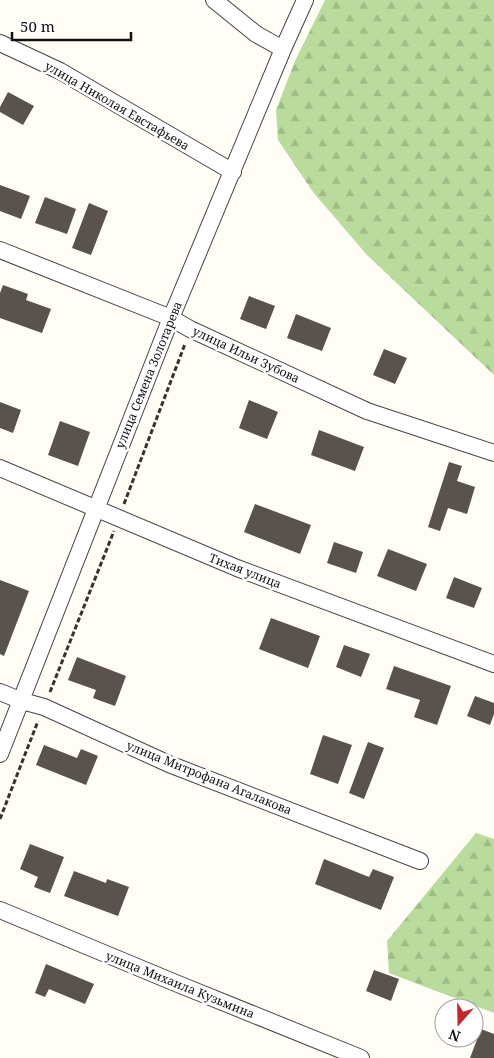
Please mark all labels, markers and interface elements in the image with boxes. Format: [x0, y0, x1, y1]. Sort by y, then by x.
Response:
scale bar [12, 10, 131, 42]
text: 50 m [20, 16, 55, 36]
street label: улица Николая Евстафьева [42, 57, 193, 154]
street label: улица Семена Золотарева [111, 299, 186, 451]
street label: улица Ильи Зубова [190, 322, 303, 387]
street label: Тихая улица [206, 549, 284, 592]
street label: улица Митрофана Агалакова [124, 737, 295, 819]
street label: улица Михаила Кузьмина [103, 947, 257, 1022]
north arrow [434, 998, 484, 1048]
text: N [446, 1025, 463, 1047]

